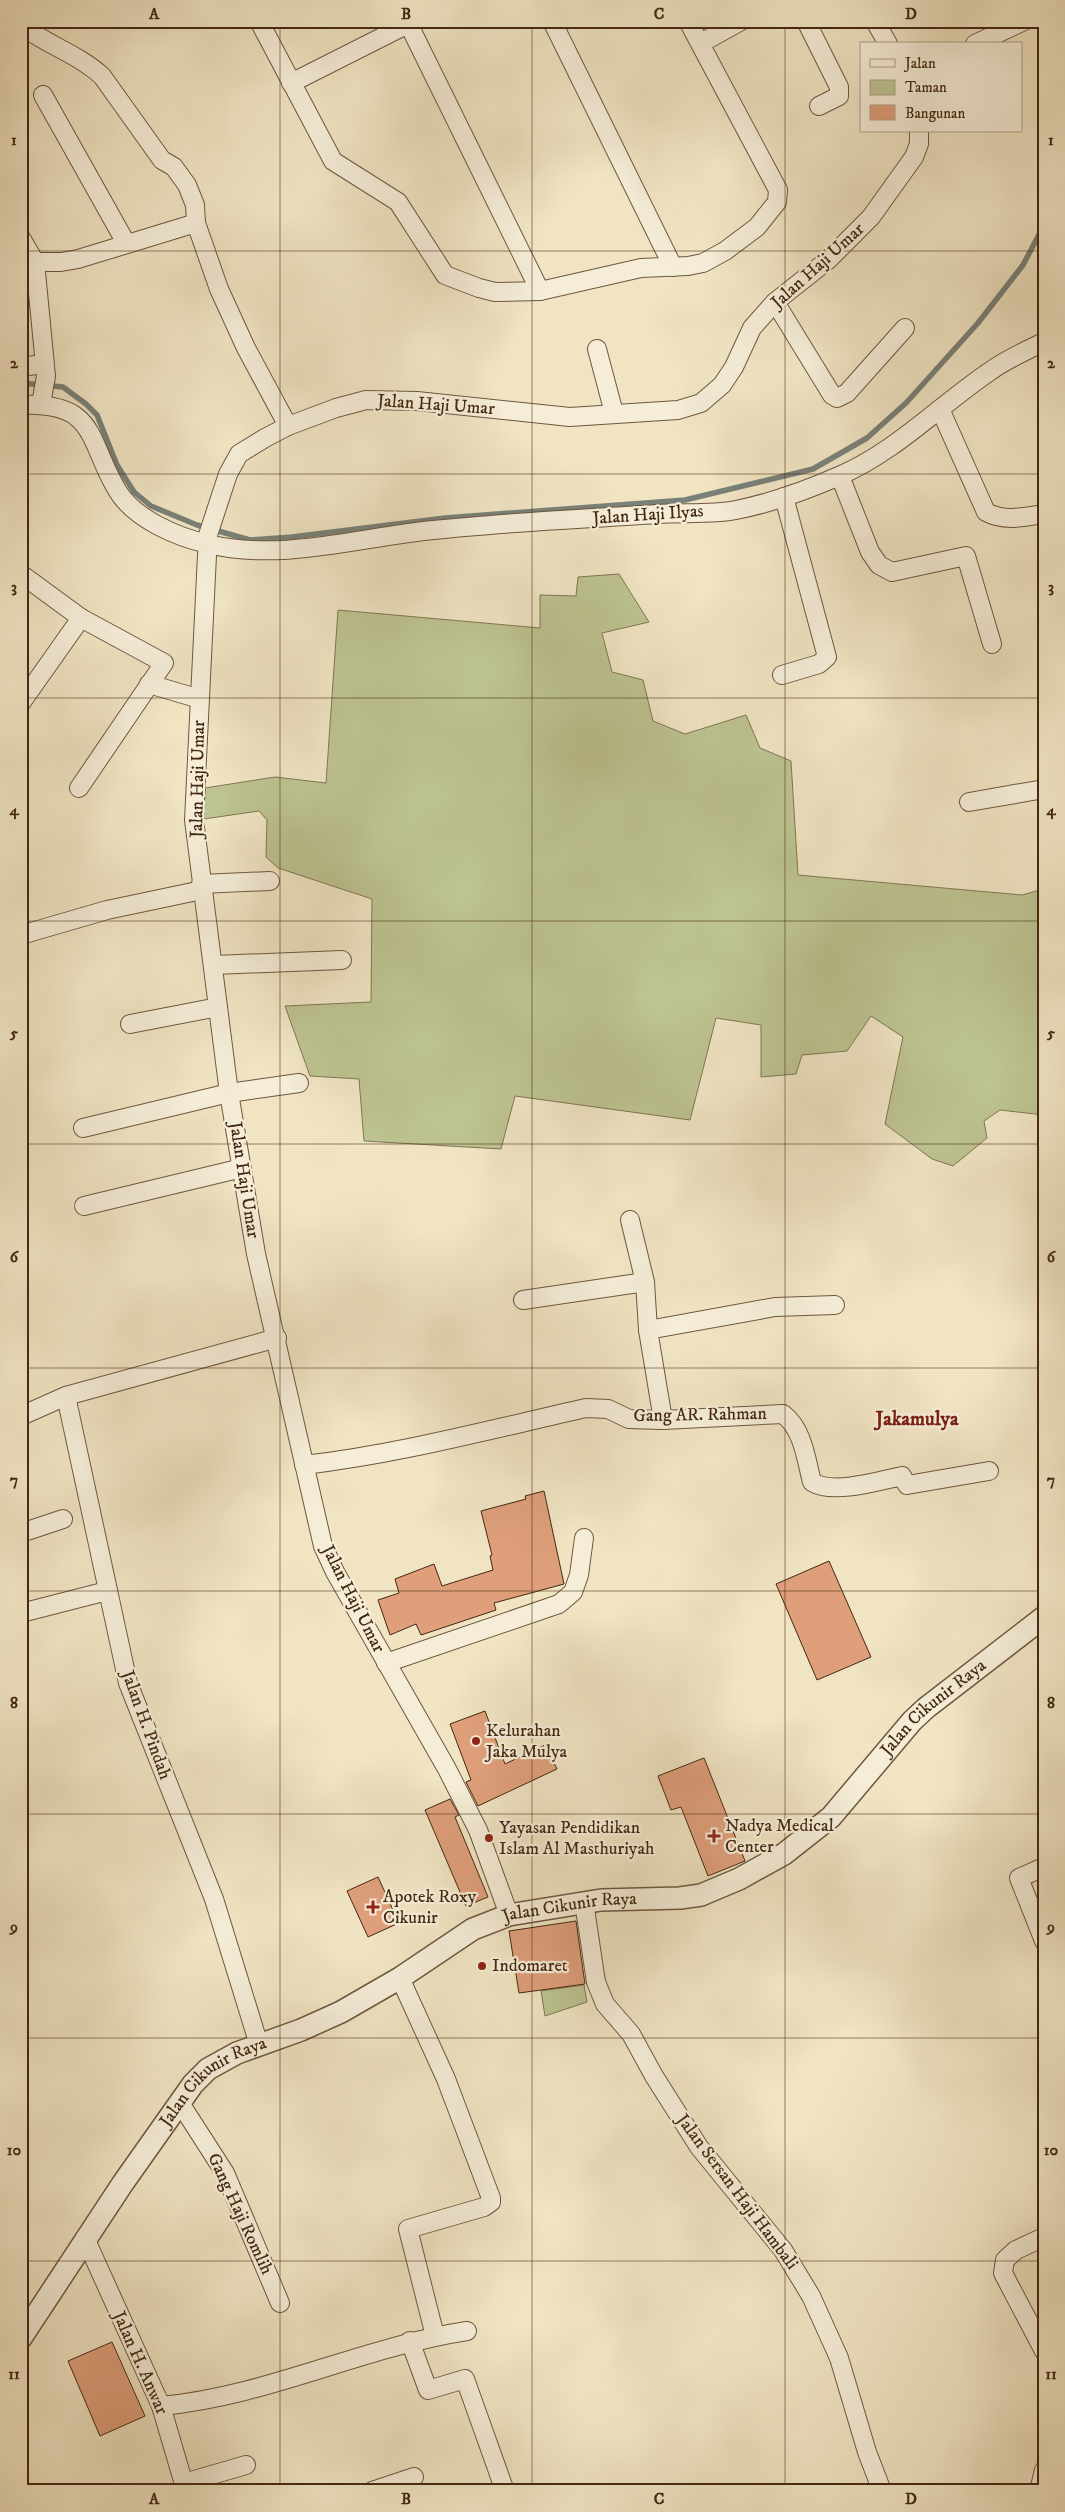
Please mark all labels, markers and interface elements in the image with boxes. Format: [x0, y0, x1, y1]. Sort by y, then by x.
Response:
text: A [148, 4, 160, 24]
text: B [401, 4, 411, 24]
text: C [654, 4, 664, 24]
text: D [905, 4, 917, 24]
legend [860, 42, 1022, 132]
text: Jalan [903, 54, 936, 73]
text: Taman [905, 78, 947, 97]
text: Bangunan [905, 104, 965, 123]
text: 1 [11, 130, 17, 150]
text: 1 [1048, 130, 1054, 150]
street label: Jalan Haji Umar [765, 218, 869, 315]
text: 2 [10, 353, 19, 373]
text: 2 [1047, 353, 1056, 373]
street label: Jalan Haji Umar [375, 390, 496, 420]
street label: Jalan Haji Ilyas [590, 500, 704, 530]
text: 3 [11, 577, 17, 597]
text: 3 [1048, 577, 1054, 597]
street label: Jalan Haji Umar [186, 720, 210, 840]
text: 4 [8, 800, 19, 820]
text: 4 [1045, 800, 1056, 820]
text: 5 [9, 1023, 18, 1043]
text: 5 [1046, 1023, 1055, 1043]
street label: Jalan Haji Umar [224, 1118, 264, 1240]
text: 6 [10, 1247, 20, 1267]
text: 6 [1047, 1247, 1057, 1267]
street label: Gang AR. Rahman [633, 1403, 767, 1427]
district label: Jakamulya [874, 1407, 959, 1432]
text: 7 [10, 1470, 18, 1490]
text: 7 [1047, 1470, 1055, 1490]
street label: Jalan Haji Umar [316, 1540, 390, 1657]
street label: Jalan Cikunir Raya [875, 1654, 991, 1762]
street label: Jalan H. Pindah [115, 1666, 176, 1783]
text: 8 [10, 1693, 18, 1713]
text: 8 [1047, 1693, 1055, 1713]
place label: Kelurahan Jaka Mulya [484, 1720, 567, 1763]
marker: Kelurahan Jaka Mulya [470, 1735, 482, 1747]
place label: Nadya Medical Center [725, 1815, 835, 1858]
place label: Yayasan Pendidikan Islam Al Masthuriyah [499, 1817, 655, 1860]
marker: Nadya Medical Center [707, 1829, 721, 1843]
marker: Yayasan Pendidikan Islam Al Masthuriyah [483, 1832, 495, 1844]
place label: Apotek Roxy Cikunir [383, 1886, 477, 1929]
street label: Jalan Cikunir Raya [497, 1888, 637, 1928]
marker: Apotek Roxy Cikunir [367, 1901, 379, 1913]
text: 9 [9, 1917, 18, 1937]
text: 9 [1046, 1917, 1055, 1937]
place label: Indomaret [492, 1955, 568, 1977]
marker: Indomaret [476, 1960, 488, 1972]
street label: Jalan Cikunir Raya [154, 2032, 270, 2133]
street label: Jalan Sersan Haji Hambali [670, 2108, 803, 2274]
text: 10 [7, 2140, 22, 2160]
text: 10 [1044, 2140, 1059, 2160]
street label: Gang Haji Romlih [202, 2150, 278, 2279]
street label: Jalan H. Anwar [107, 2306, 173, 2418]
text: 11 [8, 2364, 20, 2384]
text: 11 [1045, 2364, 1057, 2384]
text: A [148, 2489, 160, 2509]
text: B [401, 2489, 411, 2509]
text: C [654, 2489, 664, 2509]
text: D [905, 2489, 917, 2509]

